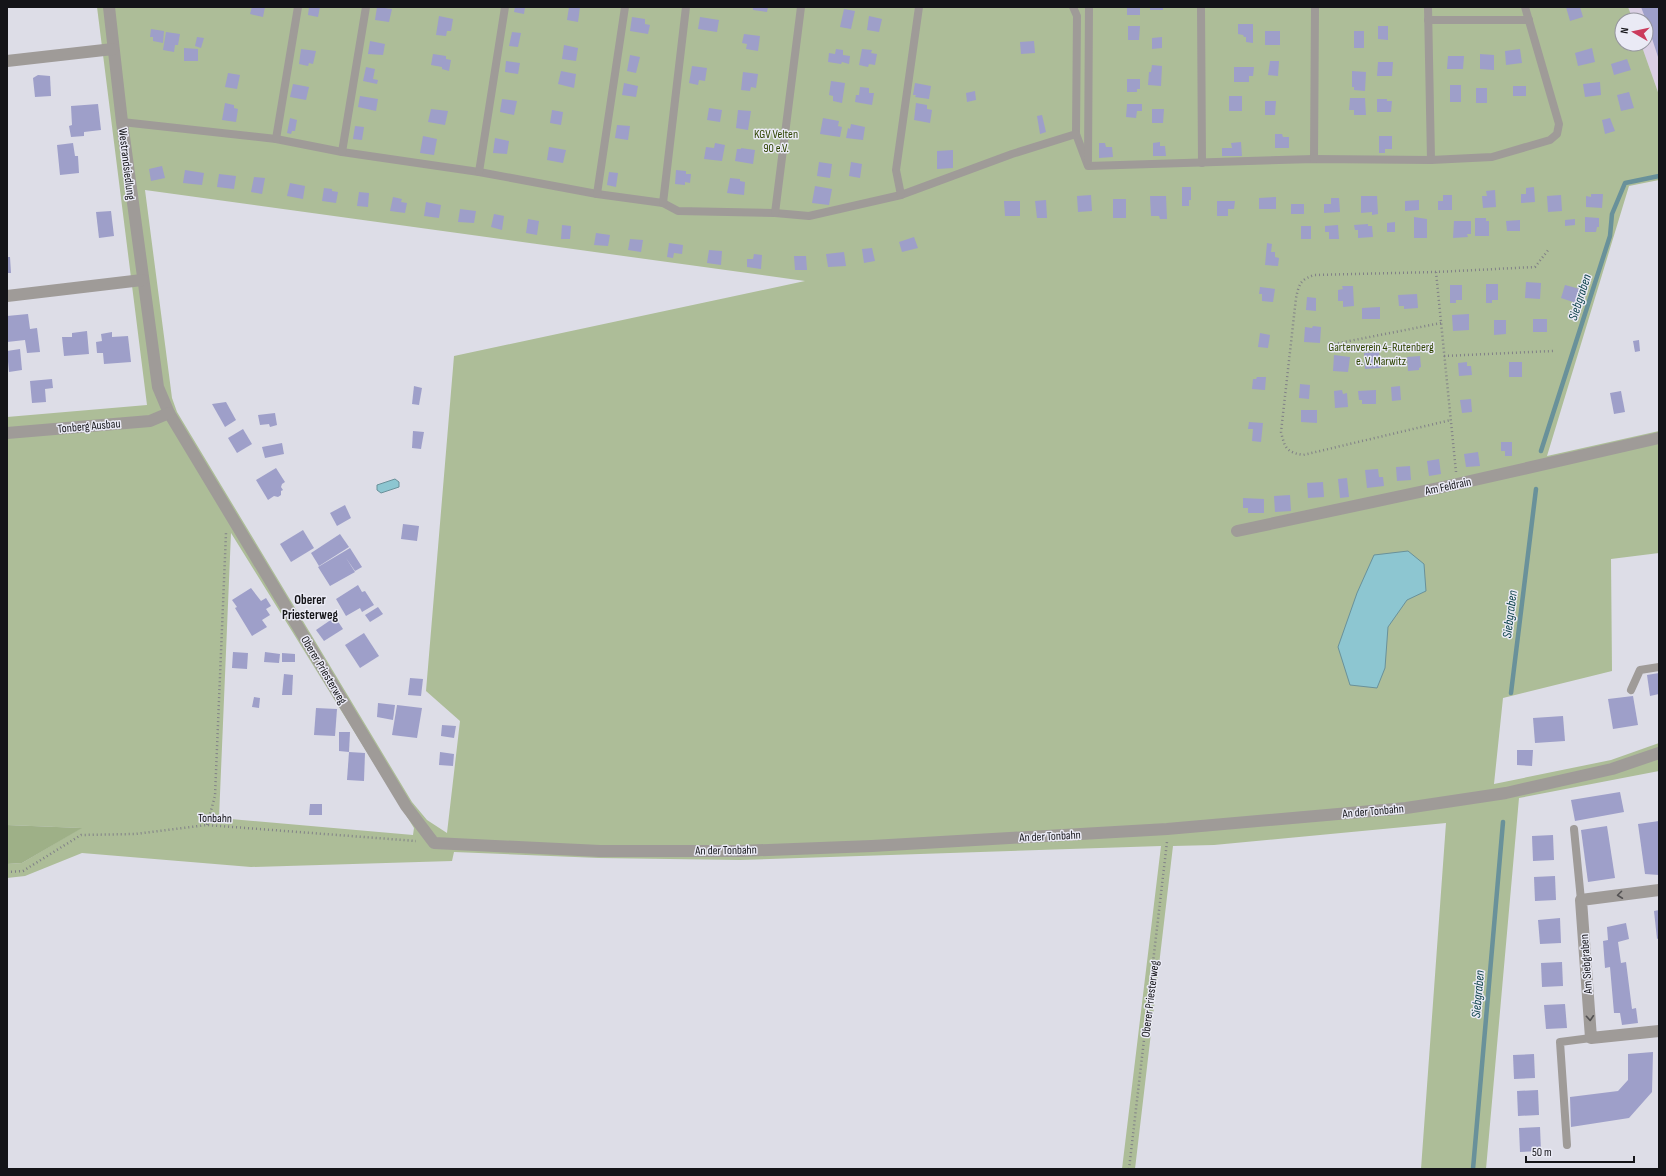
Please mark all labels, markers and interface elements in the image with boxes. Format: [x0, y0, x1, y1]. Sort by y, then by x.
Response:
north arrow [1614, 12, 1654, 52]
text: N [1618, 26, 1632, 34]
street label: Westrandsiedlung [115, 127, 138, 201]
park label: KGV Velten 90 e.V. [754, 127, 798, 156]
water label: Siebgraben [1565, 272, 1595, 323]
park label: Gartenverein 4-Rutenberg e. V. Marwitz [1328, 340, 1434, 369]
street label: Tonberg Ausbau [57, 416, 121, 437]
street label: Am Feldrain [1423, 474, 1472, 499]
water label: Siebgraben [1499, 589, 1521, 639]
district label: Oberer Priesterweg [282, 592, 338, 623]
street label: Oberer Priesterweg [297, 633, 350, 707]
street label: An der Tonbahn [1341, 801, 1404, 822]
street label: Tonbahn [198, 811, 232, 826]
street label: An der Tonbahn [1018, 827, 1081, 846]
street label: An der Tonbahn [694, 842, 757, 859]
one-way arrow [1617, 890, 1623, 899]
street label: Am Siebgraben [1577, 934, 1596, 995]
street label: Oberer Priesterweg [1138, 960, 1163, 1038]
water label: Siebgraben [1468, 969, 1488, 1019]
one-way arrow [1585, 1015, 1594, 1021]
scale bar [1526, 1138, 1634, 1164]
text: 50 m [1532, 1145, 1552, 1160]

